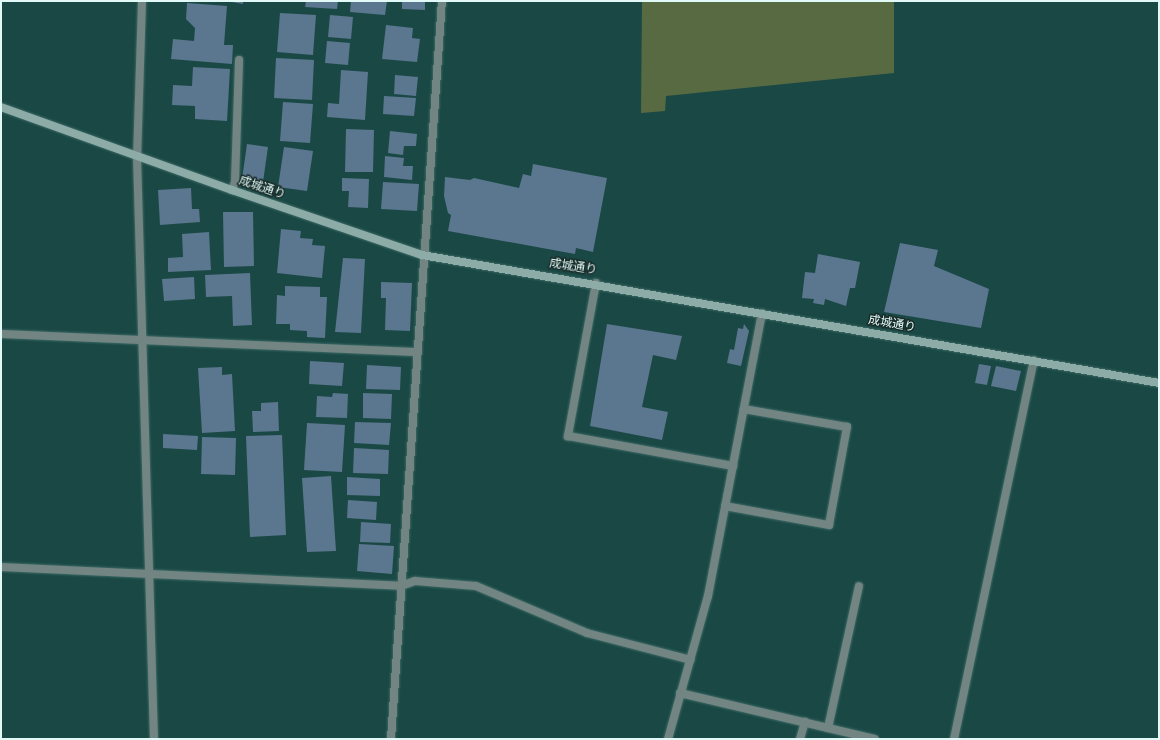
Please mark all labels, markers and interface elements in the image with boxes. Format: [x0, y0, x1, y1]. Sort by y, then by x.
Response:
street label: 成城通り [237, 173, 287, 203]
street label: 成城通り [548, 256, 598, 278]
street label: 成城通り [867, 313, 917, 335]

